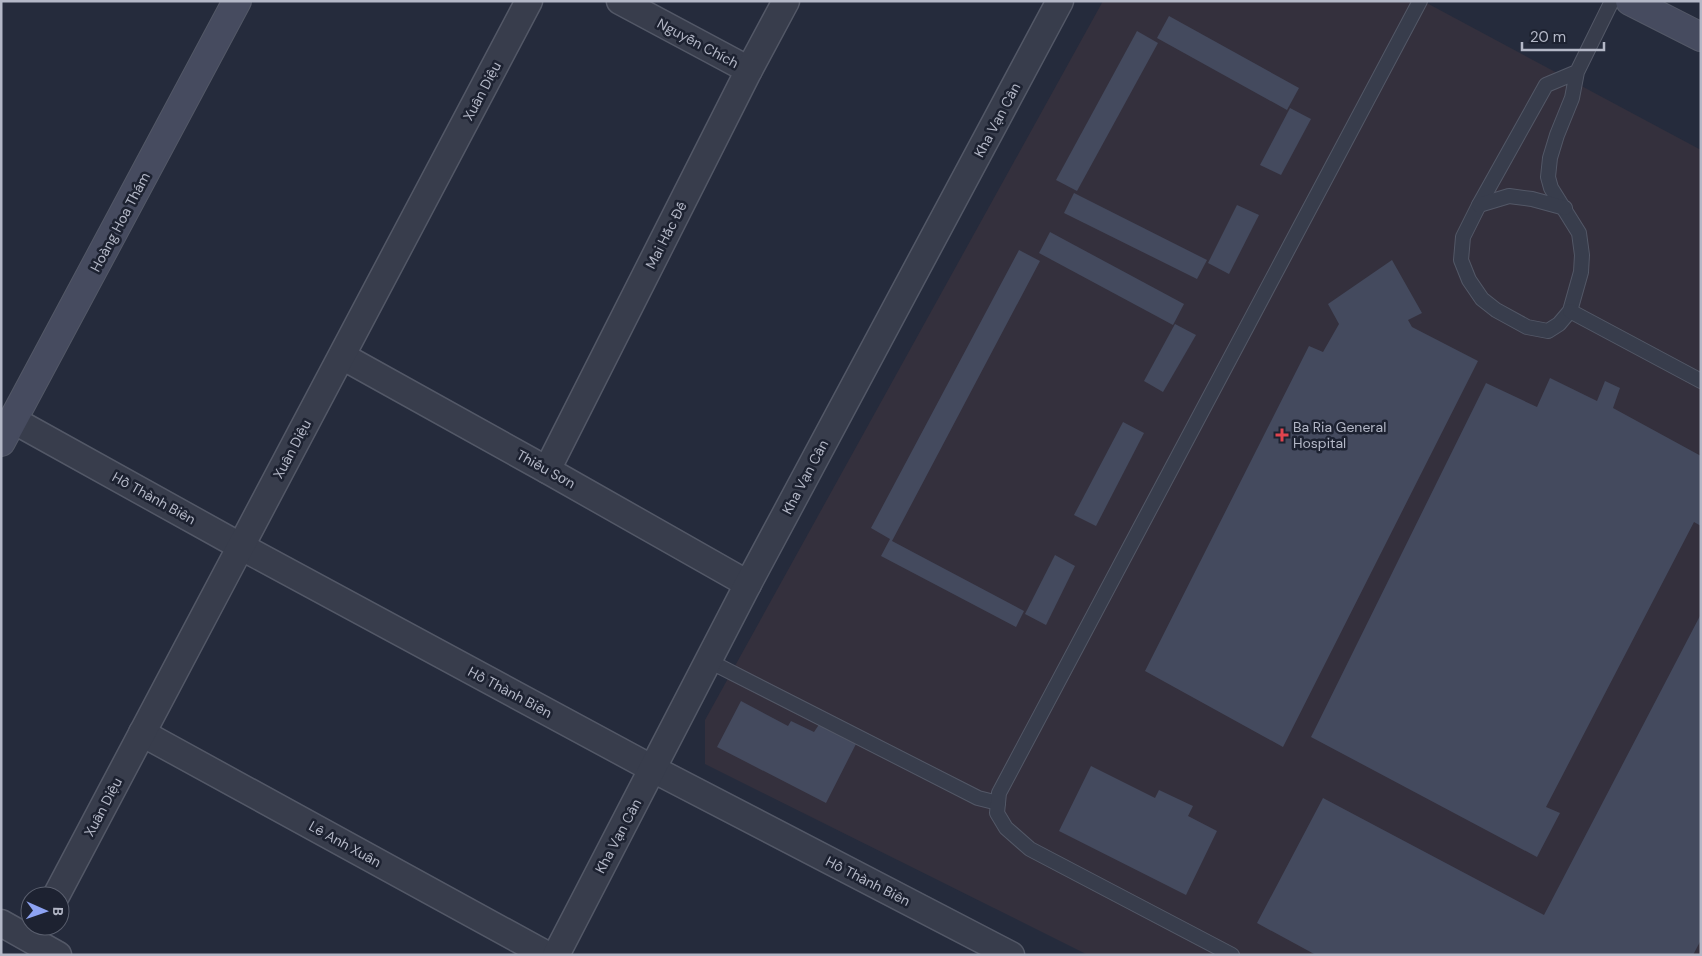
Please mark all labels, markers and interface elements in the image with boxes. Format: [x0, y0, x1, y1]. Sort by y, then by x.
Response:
street label: Nguyễn Chích [654, 14, 742, 72]
scale bar [1522, 20, 1604, 52]
text: 20 m [1530, 27, 1566, 47]
street label: Xuân Diệu [459, 58, 505, 124]
street label: Kha Vạn Cân [970, 79, 1024, 161]
street label: Hoàng Hoa Thám [86, 169, 154, 275]
street label: Mai Hắc Đế [641, 198, 691, 272]
street label: Xuân Diệu [269, 416, 315, 482]
place label: Ba Ria General Hospital [1293, 418, 1386, 452]
marker: Ba Ria General Hospital [1275, 428, 1289, 442]
street label: Kha Vạn Cân [778, 436, 832, 518]
street label: Thiếu Sơn [514, 446, 578, 492]
street label: Hồ Thành Biên [109, 468, 199, 528]
street label: Hồ Thành Biên [465, 662, 555, 722]
street label: Xuân Diệu [80, 774, 126, 840]
street label: Kha Vạn Cân [591, 795, 645, 877]
street label: Lê Anh Xuân [306, 817, 384, 871]
street label: Hồ Thành Biên [823, 852, 913, 910]
north arrow [20, 886, 70, 936]
text: B [49, 907, 67, 916]

